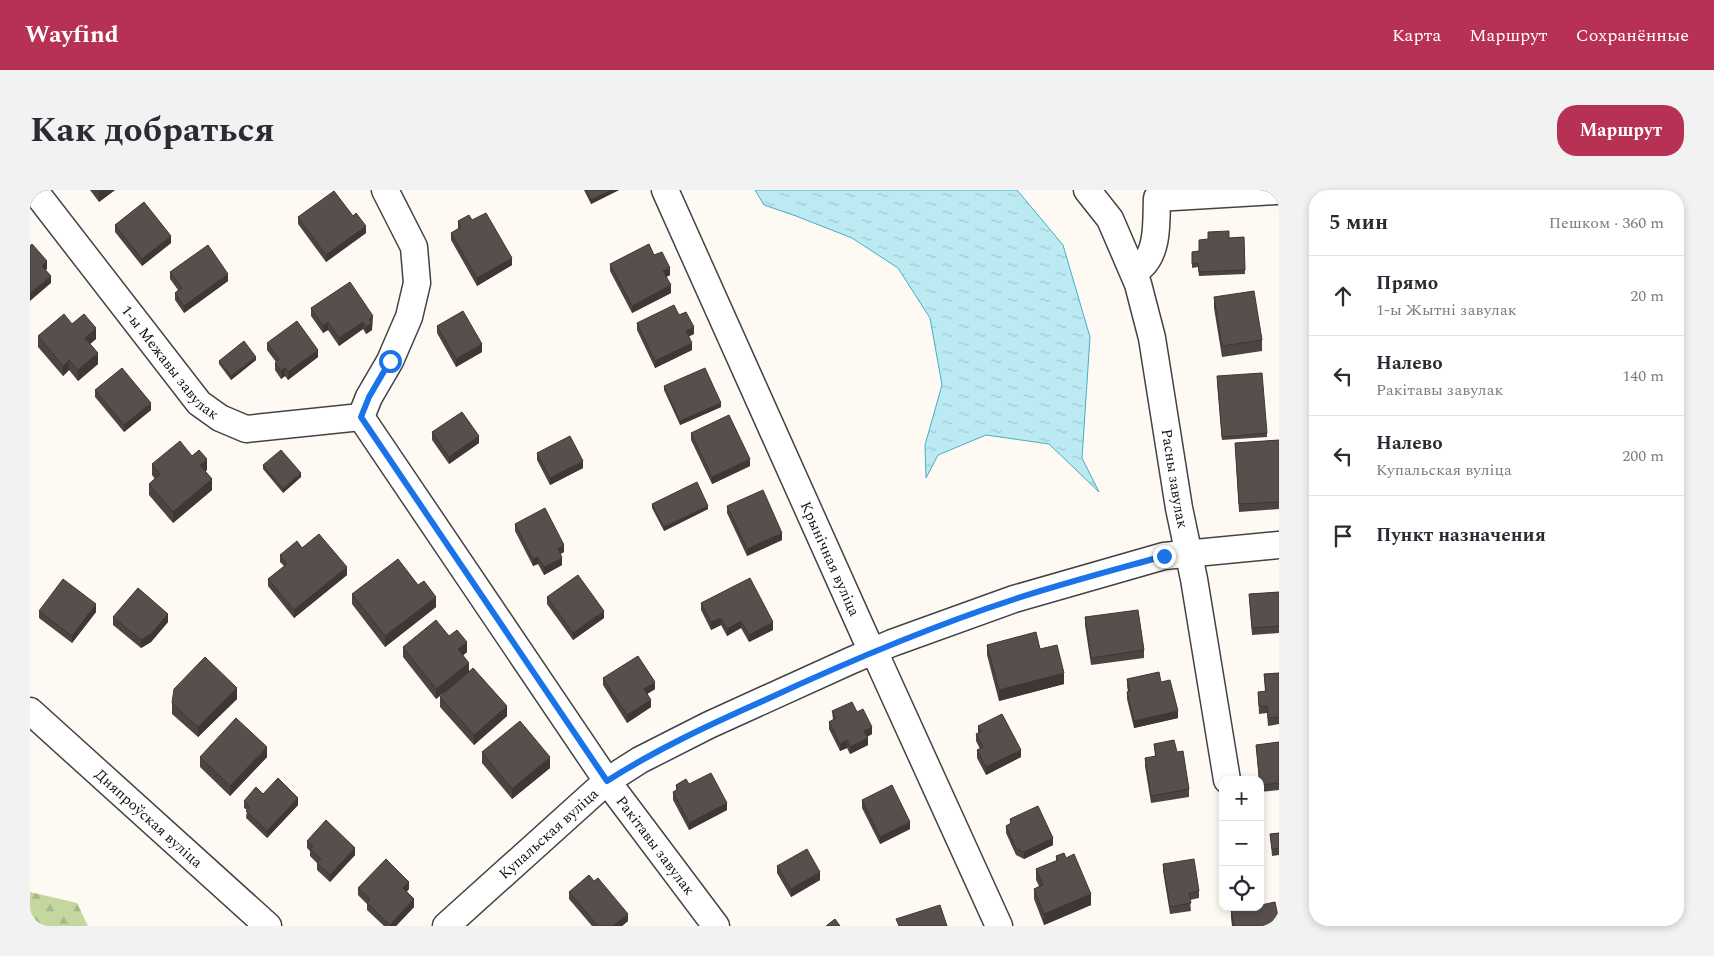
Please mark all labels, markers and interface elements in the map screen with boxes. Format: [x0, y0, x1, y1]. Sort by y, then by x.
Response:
text: Wayfind [25, 17, 119, 53]
text: Карта [1392, 22, 1441, 49]
text: Маршрут [1469, 22, 1548, 49]
text: Сохранённые [1576, 22, 1689, 49]
text: Как добраться [30, 104, 275, 157]
button: Маршрут [1557, 105, 1684, 156]
text: 5 мин [1329, 207, 1388, 239]
text: Пешком · 360 m [1549, 211, 1664, 235]
text: Прямо [1376, 269, 1438, 298]
icon: ahead [1329, 282, 1357, 310]
text: 20 m [1630, 284, 1664, 308]
text: 1-ы Жытні завулак [1376, 298, 1517, 322]
street label: 1-ы Межавы завулак [116, 300, 224, 425]
text: Налево [1376, 349, 1443, 378]
route start [379, 350, 402, 373]
icon: left [1329, 362, 1357, 390]
text: 140 m [1622, 364, 1664, 388]
text: Ракітавы завулак [1376, 378, 1503, 402]
street label: Расны завулак [1155, 427, 1195, 531]
text: Налево [1376, 429, 1443, 458]
icon: left [1329, 442, 1357, 470]
text: 200 m [1622, 444, 1664, 468]
text: Купальская вуліца [1376, 458, 1512, 482]
street label: Крынічная вуліца [794, 497, 866, 621]
text: Пункт назначения [1376, 521, 1546, 550]
icon: arrive [1329, 522, 1357, 550]
route end [1153, 545, 1176, 568]
street label: Дняпроўская вуліца [90, 763, 208, 874]
map controls [1219, 776, 1264, 911]
button: + [1219, 776, 1264, 821]
street label: Купальская вуліца [493, 782, 604, 885]
street label: Ракітавы завулак [610, 791, 701, 900]
button: − [1219, 821, 1264, 866]
button: locate [1219, 866, 1264, 911]

